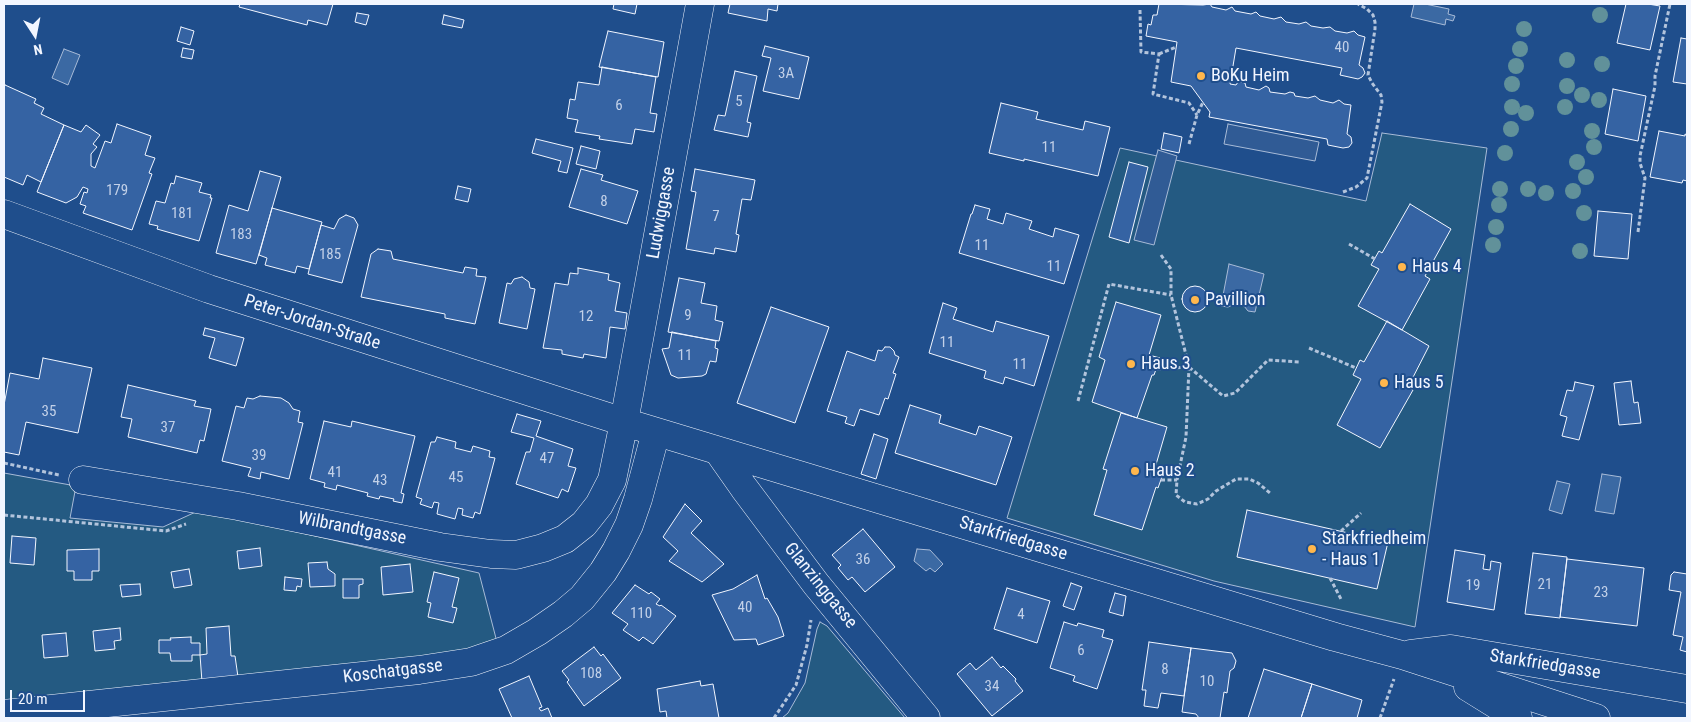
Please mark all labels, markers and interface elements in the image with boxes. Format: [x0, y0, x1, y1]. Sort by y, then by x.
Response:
north arrow [10, 10, 60, 60]
house number: 40 [1335, 39, 1349, 57]
text: N [32, 41, 44, 58]
house number: 3A [778, 65, 794, 83]
place label: BoKu Heim [1211, 65, 1290, 87]
marker: BoKu Heim [1195, 70, 1207, 82]
house number: 5 [735, 93, 743, 111]
house number: 6 [615, 97, 623, 115]
house number: 11 [1042, 139, 1056, 157]
street label: Ludwiggasse [643, 165, 681, 261]
house number: 179 [106, 182, 128, 200]
house number: 8 [600, 193, 608, 211]
house number: 181 [171, 205, 193, 223]
house number: 7 [712, 208, 720, 226]
house number: 183 [230, 226, 252, 244]
house number: 11 [975, 237, 989, 255]
house number: 185 [319, 246, 341, 264]
place label: Haus 4 [1412, 256, 1462, 278]
house number: 11 [1047, 258, 1061, 276]
marker: Haus 4 [1396, 261, 1408, 273]
place label: Pavillion [1205, 289, 1265, 311]
street label: Peter-Jordan-Straße [241, 291, 383, 355]
marker: Pavillion [1189, 294, 1201, 306]
house number: 9 [684, 307, 692, 325]
house number: 12 [579, 308, 593, 326]
house number: 11 [940, 334, 954, 352]
house number: 11 [678, 347, 692, 365]
place label: Haus 3 [1141, 353, 1191, 375]
house number: 11 [1013, 356, 1027, 374]
marker: Haus 3 [1125, 358, 1137, 370]
place label: Haus 5 [1394, 372, 1444, 394]
marker: Haus 5 [1378, 377, 1390, 389]
house number: 35 [42, 403, 56, 421]
house number: 37 [161, 419, 175, 437]
house number: 39 [252, 447, 266, 465]
house number: 47 [540, 450, 554, 468]
place label: Haus 2 [1145, 460, 1195, 482]
house number: 41 [328, 464, 342, 482]
marker: Haus 2 [1129, 465, 1141, 477]
house number: 45 [449, 469, 463, 487]
house number: 43 [373, 472, 387, 490]
street label: Wilbrandtgasse [296, 508, 408, 550]
street label: Starkfriedgasse [956, 512, 1070, 566]
place label: Starkfriedheim - Haus 1 [1322, 528, 1426, 570]
street label: Glanzinggasse [779, 539, 861, 633]
marker: Starkfriedheim - Haus 1 [1306, 543, 1318, 555]
house number: 36 [856, 551, 870, 569]
house number: 21 [1538, 576, 1552, 594]
house number: 19 [1466, 577, 1480, 595]
house number: 23 [1594, 584, 1608, 602]
house number: 40 [738, 599, 752, 617]
house number: 110 [630, 605, 652, 623]
house number: 4 [1017, 606, 1025, 624]
house number: 6 [1077, 642, 1085, 660]
street label: Starkfriedgasse [1488, 646, 1602, 684]
street label: Koschatgasse [342, 655, 444, 689]
house number: 8 [1161, 661, 1169, 679]
house number: 108 [580, 665, 602, 683]
house number: 10 [1200, 673, 1214, 691]
house number: 34 [985, 678, 999, 696]
scale bar [12, 680, 88, 712]
text: 20 m [18, 690, 48, 708]

